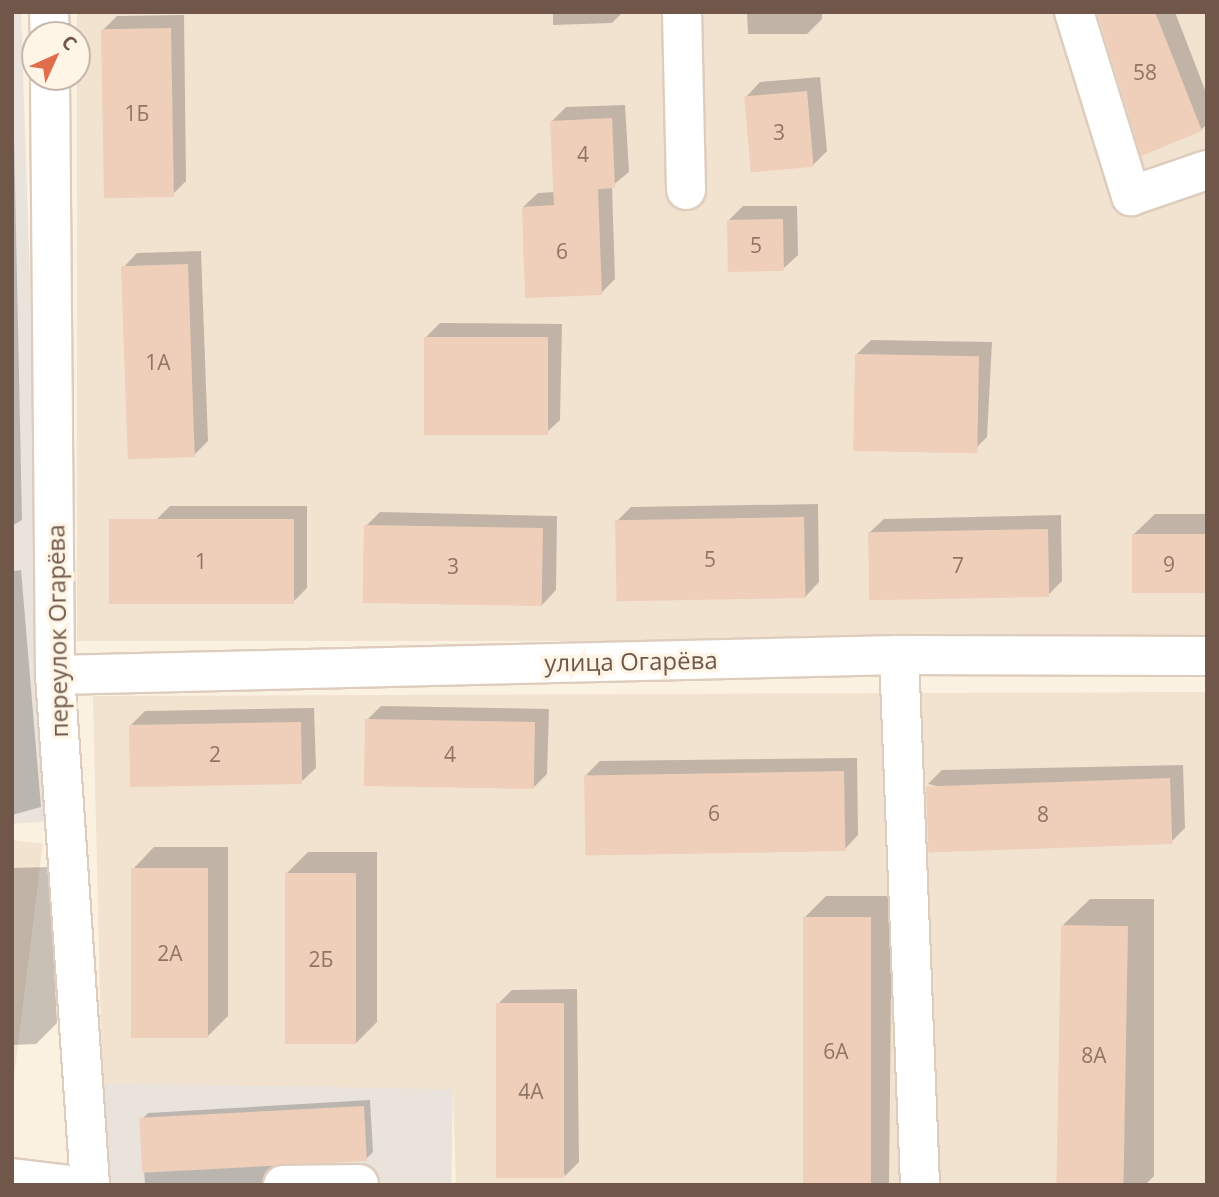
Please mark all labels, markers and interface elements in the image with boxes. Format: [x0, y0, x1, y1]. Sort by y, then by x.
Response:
north arrow [21, 21, 91, 91]
text: С [56, 29, 83, 56]
house number: 58 [1133, 59, 1157, 85]
house number: 1Б [125, 100, 149, 126]
house number: 3 [773, 119, 785, 145]
house number: 4 [577, 141, 589, 167]
house number: 5 [750, 232, 762, 258]
house number: 6 [556, 238, 568, 264]
house number: 1А [145, 349, 171, 375]
street label: переулок Огарёва [41, 524, 73, 738]
house number: 5 [704, 546, 716, 572]
house number: 1 [195, 548, 207, 574]
house number: 9 [1163, 551, 1175, 577]
house number: 7 [952, 552, 964, 578]
house number: 3 [447, 553, 459, 579]
street label: улица Огарёва [544, 645, 718, 677]
house number: 2 [209, 741, 221, 767]
house number: 4 [444, 741, 456, 767]
house number: 6 [708, 800, 720, 826]
house number: 8 [1037, 801, 1049, 827]
house number: 2А [157, 940, 183, 966]
house number: 2Б [309, 946, 333, 972]
house number: 6А [823, 1038, 849, 1064]
house number: 8А [1081, 1042, 1107, 1068]
house number: 4А [518, 1078, 544, 1104]

